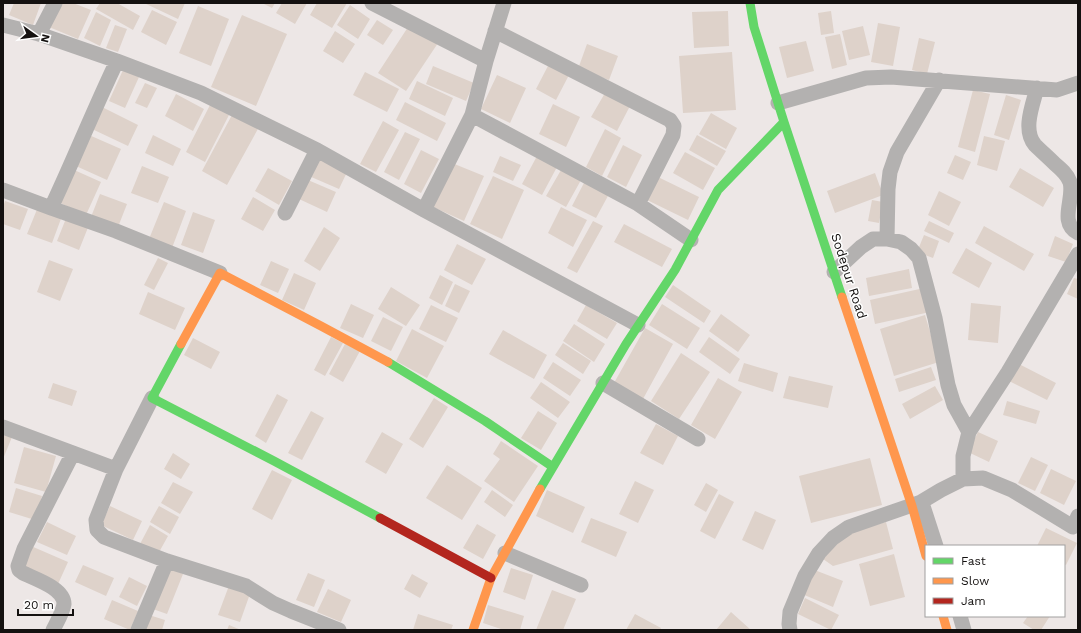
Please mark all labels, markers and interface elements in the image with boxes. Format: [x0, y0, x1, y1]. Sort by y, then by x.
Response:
north arrow [16, 16, 56, 56]
text: N [38, 33, 53, 44]
street label: Sodepur Road [828, 231, 870, 321]
legend [925, 545, 1065, 617]
text: Fast [961, 554, 986, 568]
text: Slow [961, 574, 989, 588]
scale bar [18, 591, 73, 617]
text: Jam [961, 594, 986, 608]
text: 20 m [24, 598, 54, 612]

